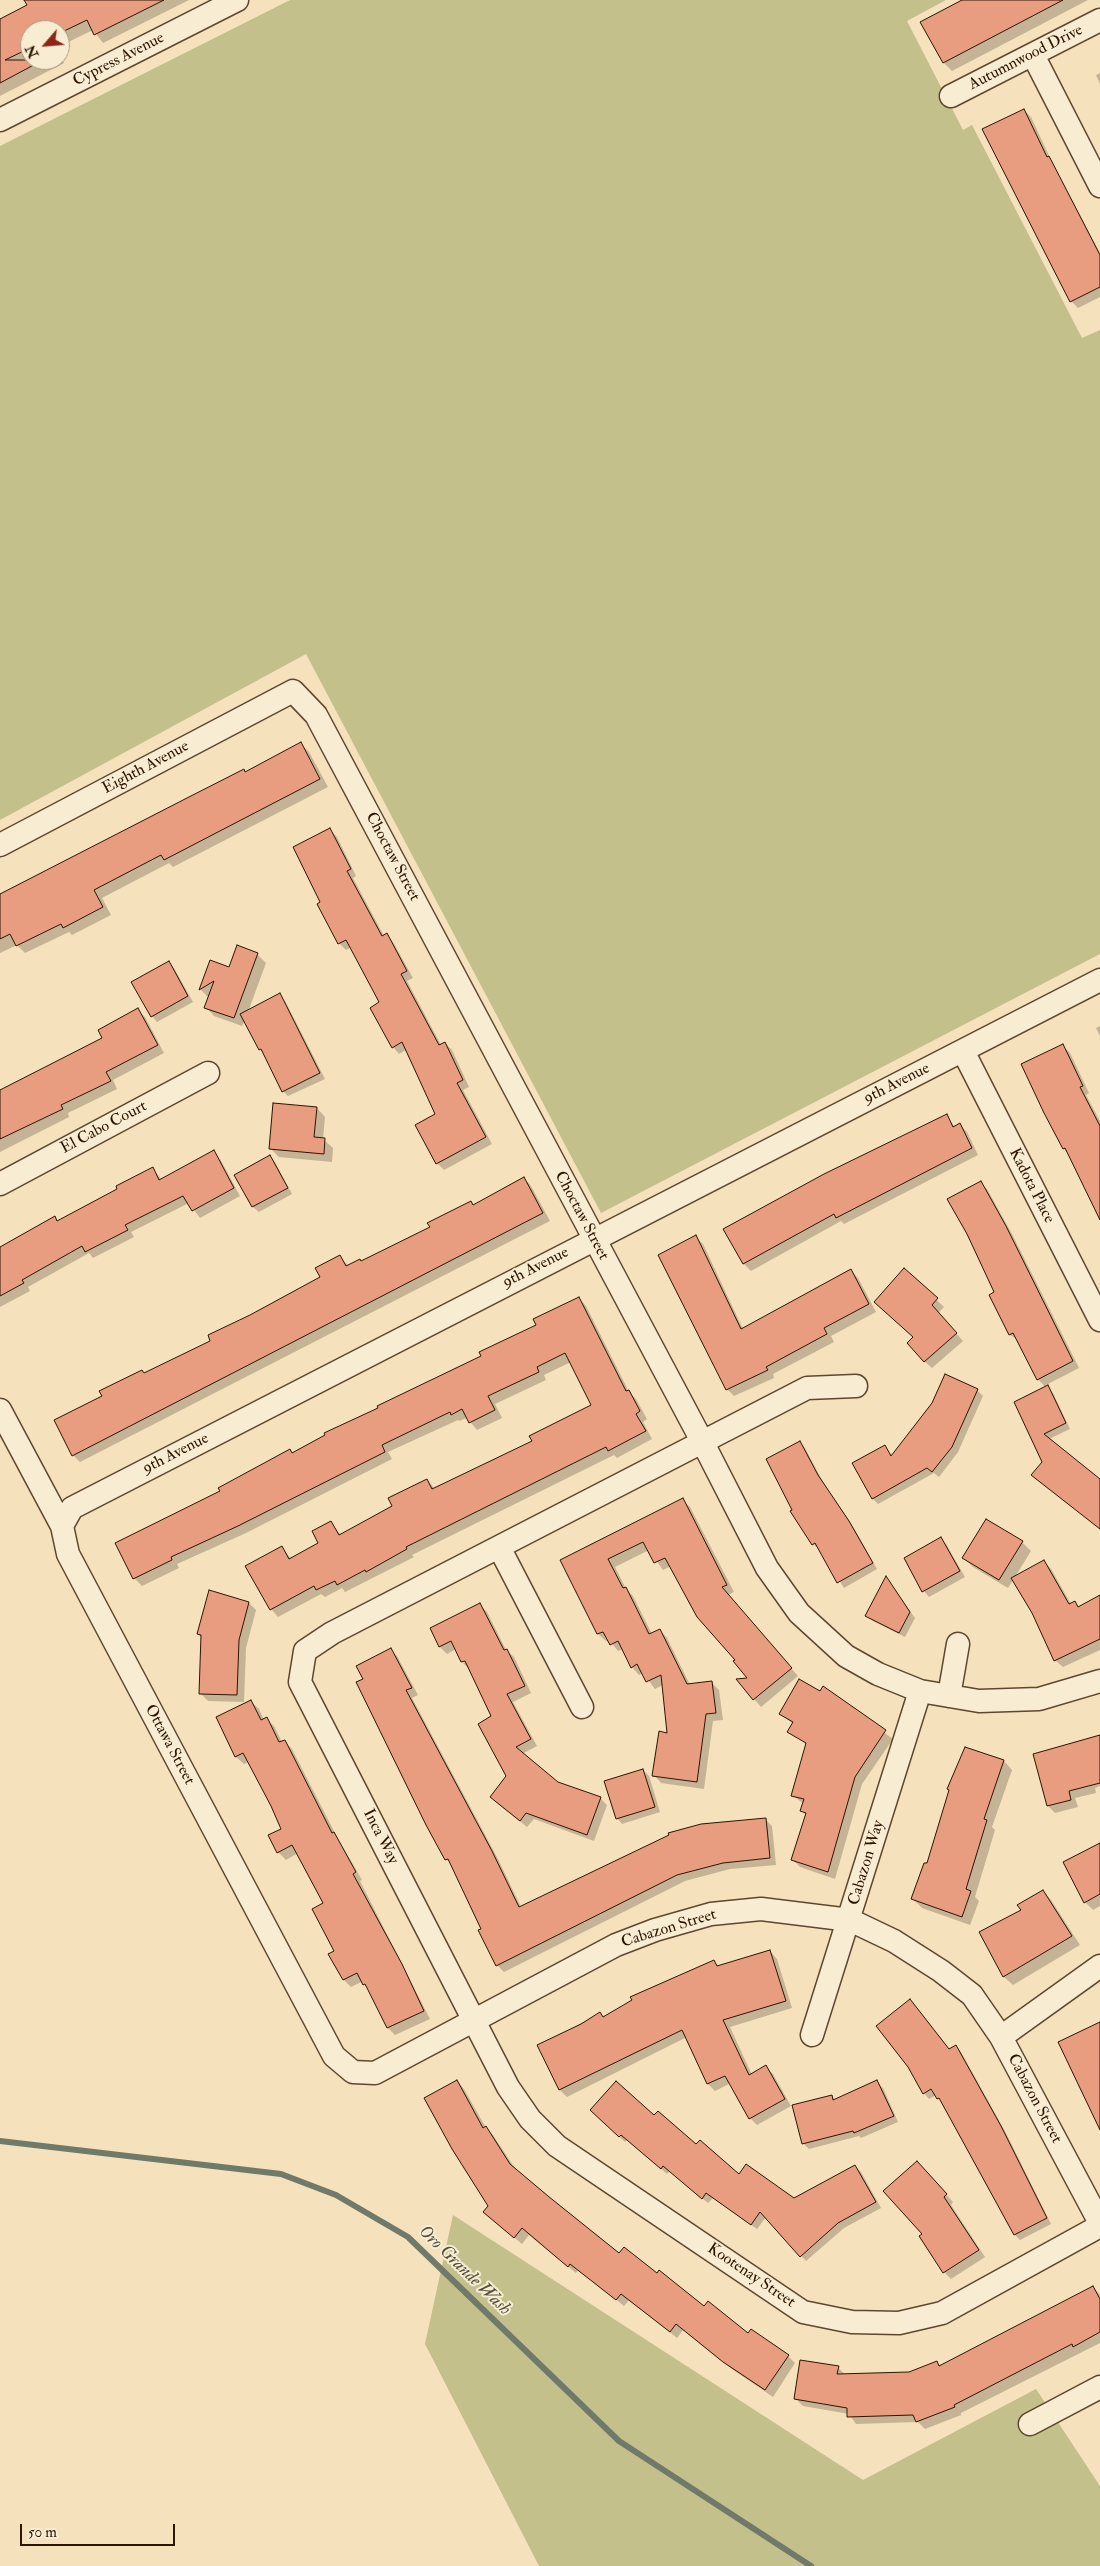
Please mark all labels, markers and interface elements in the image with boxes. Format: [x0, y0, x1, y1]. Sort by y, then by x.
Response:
north arrow [20, 20, 70, 70]
street label: Autumnwood Drive [966, 21, 1086, 95]
street label: Cypress Avenue [70, 29, 168, 91]
text: N [22, 42, 43, 61]
street label: Eighth Avenue [99, 737, 193, 799]
street label: Choctaw Street [361, 809, 423, 905]
street label: 9th Avenue [861, 1059, 933, 1109]
street label: El Cabo Court [58, 1097, 150, 1159]
street label: Kadota Place [1004, 1145, 1058, 1227]
street label: Choctaw Street [550, 1168, 612, 1264]
street label: 9th Avenue [500, 1243, 572, 1293]
street label: 9th Avenue [140, 1429, 212, 1479]
street label: Ottawa Street [140, 1702, 198, 1788]
street label: Inca Way [358, 1806, 402, 1868]
street label: Cabazon Way [845, 1818, 889, 1908]
street label: Cabazon Street [619, 1905, 719, 1953]
street label: Cabazon Street [1002, 2051, 1066, 2147]
water label: Oro Grande Wash [413, 2221, 515, 2321]
street label: Kootenay Street [703, 2240, 799, 2312]
scale bar [22, 2514, 178, 2546]
text: 50 m [28, 2523, 57, 2542]

